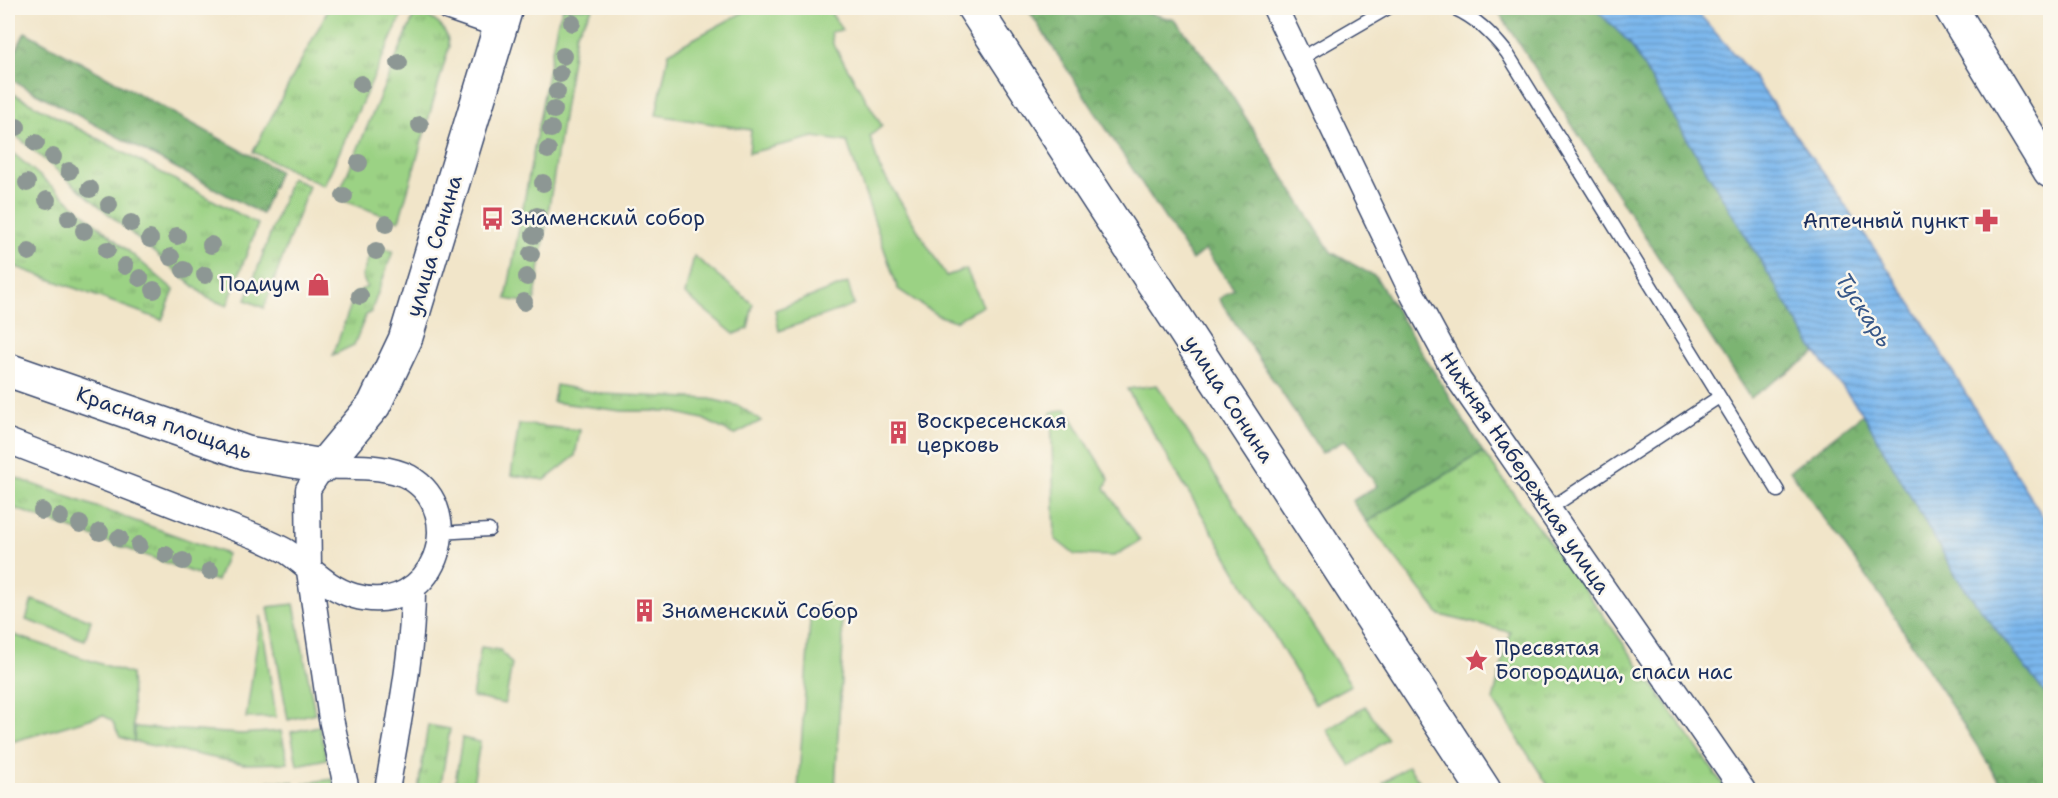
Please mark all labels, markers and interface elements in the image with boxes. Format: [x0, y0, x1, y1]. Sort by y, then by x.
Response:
street label: улица Сонина [399, 172, 469, 320]
place label: Знаменский собор [511, 204, 705, 232]
bus stop icon: Знаменский собор [480, 205, 506, 231]
place label: Аптечный пункт [1803, 207, 1969, 235]
pharmacy icon: Аптечный пункт [1974, 208, 2000, 234]
water label: Тускарь [1829, 267, 1899, 353]
place label: Подиум [219, 270, 300, 298]
shop icon: Подиум [305, 271, 331, 297]
street label: улица Сонина [1177, 330, 1281, 468]
street label: Нижняя Набережная улица [1433, 346, 1617, 600]
street label: Красная площадь [72, 380, 256, 466]
place label: Воскресенская церковь [917, 407, 1067, 459]
building icon: Воскресенская церковь [886, 420, 912, 446]
place label: Знаменский Собор [662, 597, 858, 625]
building icon: Знаменский Собор [631, 598, 657, 624]
place label: Пресвятая Богородица, спаси нас [1495, 634, 1733, 686]
place icon: Пресвятая Богородица, спаси нас [1464, 647, 1490, 673]

